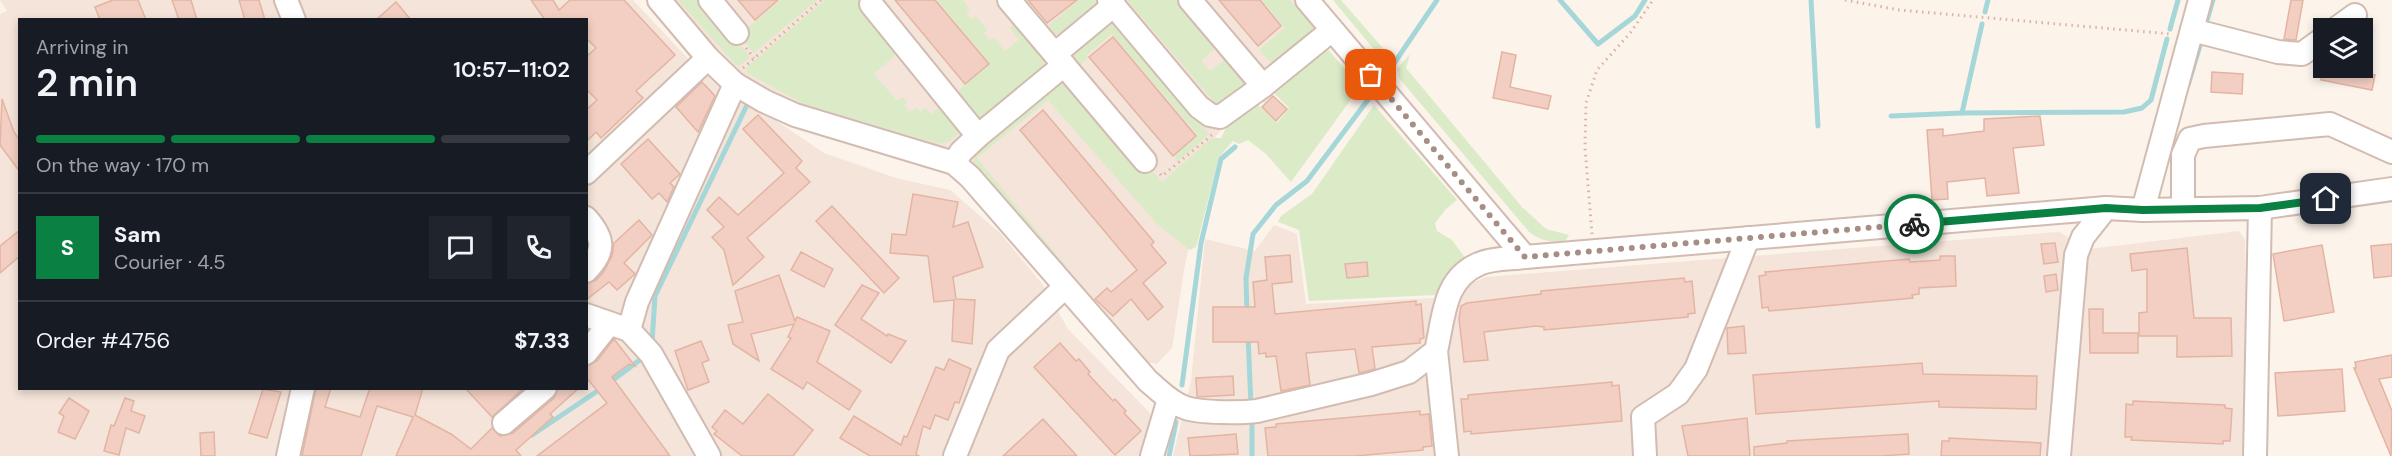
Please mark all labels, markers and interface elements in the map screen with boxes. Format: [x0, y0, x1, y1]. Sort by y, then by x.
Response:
map controls [2313, 18, 2373, 78]
button: layers [2313, 18, 2373, 78]
text: Arriving in [36, 34, 128, 60]
pin [1345, 49, 1396, 100]
text: 10:57–11:02 [453, 55, 570, 84]
text: 2 min [36, 57, 138, 108]
icon: bag [1354, 58, 1387, 91]
text: On the way · 170 m [36, 152, 209, 178]
pin [2300, 173, 2351, 224]
icon: home [2309, 182, 2342, 215]
courier [1884, 194, 1944, 254]
icon: bike [1898, 208, 1931, 241]
button: chat [429, 216, 492, 279]
button: phone [507, 216, 570, 279]
text: Sam [114, 220, 161, 249]
text: S [61, 233, 74, 262]
text: Courier · 4.5 [114, 249, 226, 275]
text: Order #4756 [36, 326, 170, 355]
text: $7.33 [514, 326, 570, 355]

